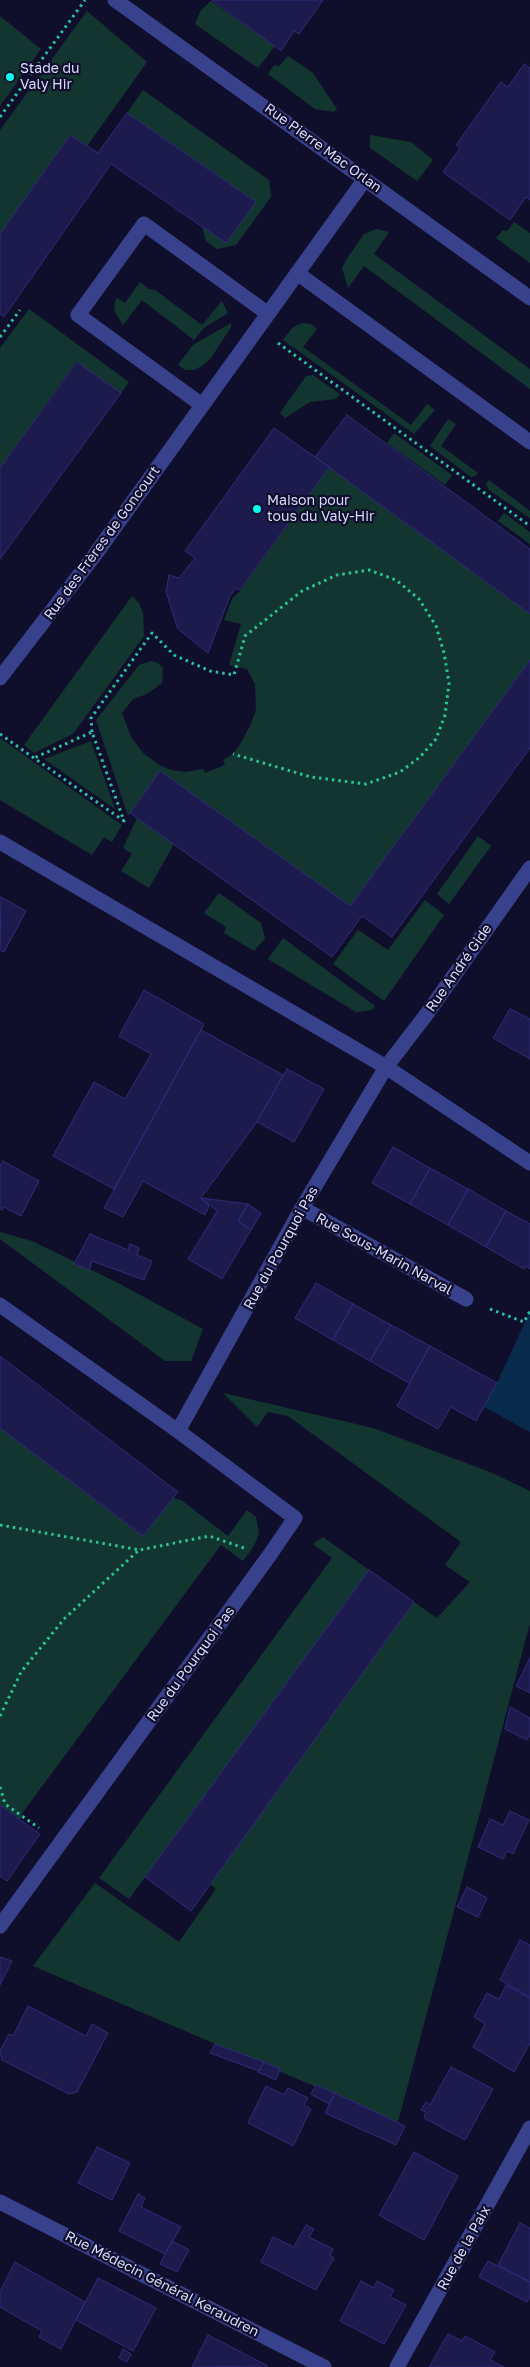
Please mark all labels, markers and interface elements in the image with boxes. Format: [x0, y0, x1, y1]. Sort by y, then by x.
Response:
place label: Stade du Valy Hir [20, 61, 79, 94]
marker: Stade du Valy Hir [4, 71, 16, 83]
street label: Rue Pierre Mac Orlan [261, 100, 385, 196]
street label: Rue des Frères de Goncourt [41, 463, 163, 623]
place label: Maison pour tous du Valy-Hir [267, 493, 374, 526]
marker: Maison pour tous du Valy-Hir [251, 503, 263, 515]
street label: Rue André Gide [423, 921, 495, 1015]
street label: Rue du Pourquoi Pas [240, 1183, 322, 1313]
street label: Rue Sous-Marin Narval [313, 1209, 455, 1299]
street label: Rue du Pourquoi Pas [144, 1603, 238, 1725]
street label: Rue de la Paix [434, 2203, 494, 2293]
street label: Rue Médecin Général Keraudren [62, 2228, 262, 2340]

